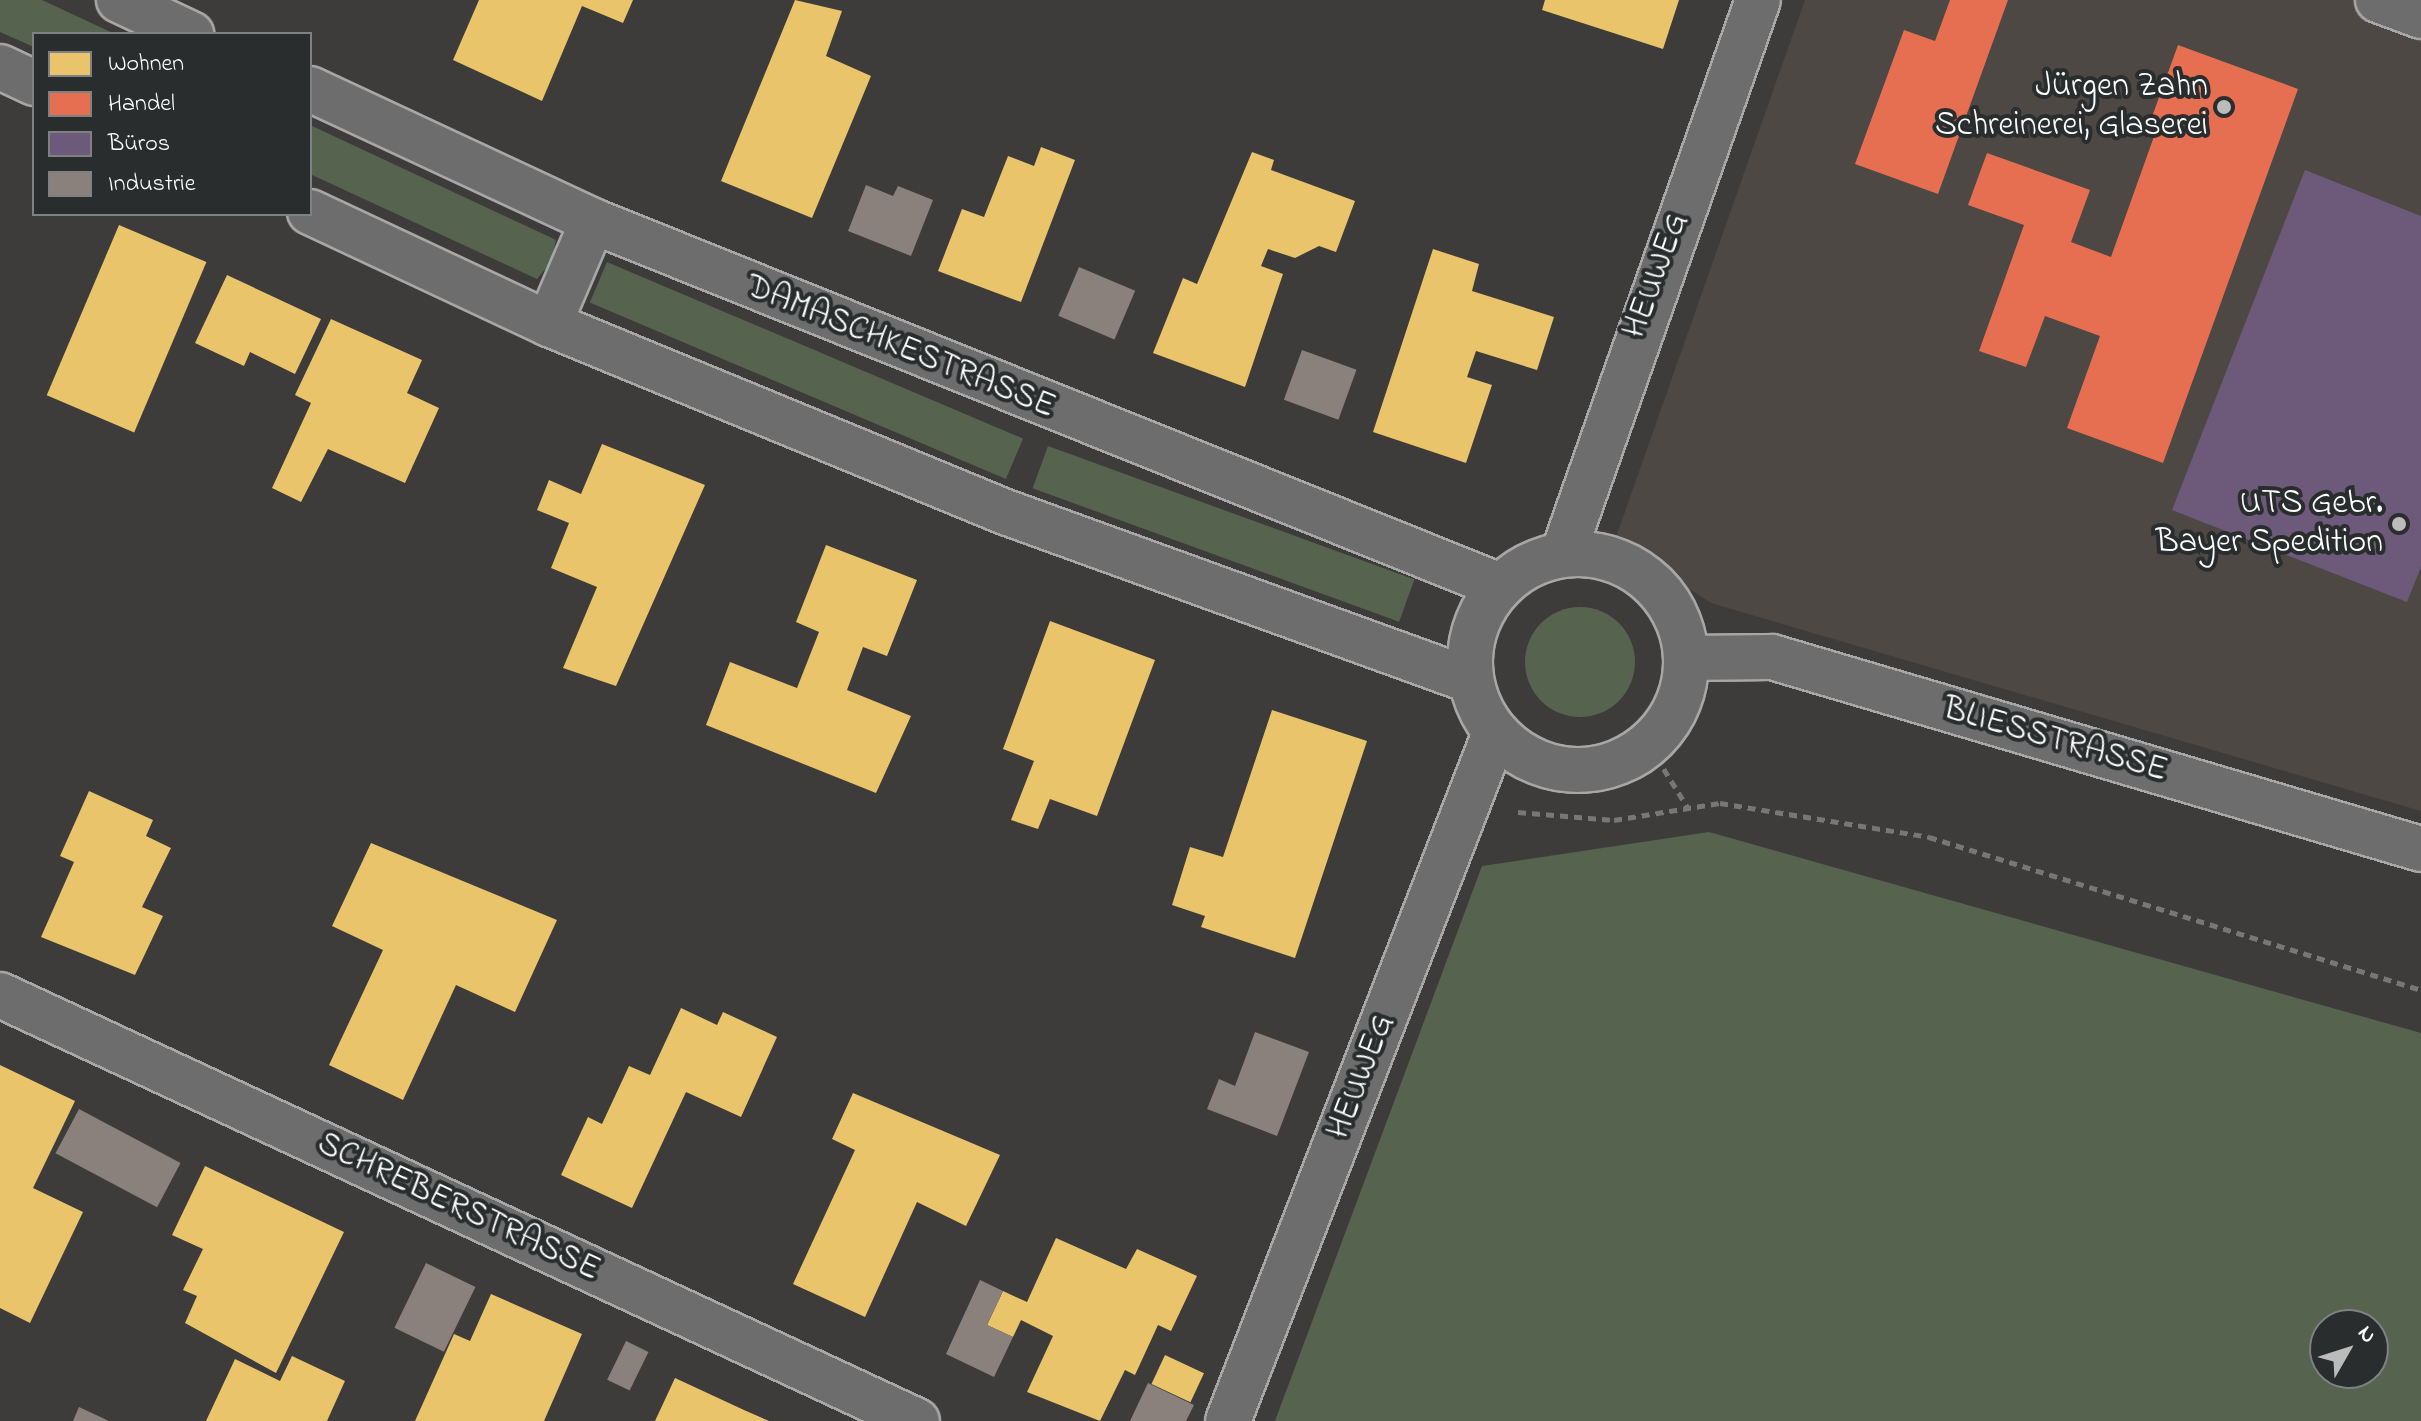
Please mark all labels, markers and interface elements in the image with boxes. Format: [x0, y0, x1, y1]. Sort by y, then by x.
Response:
legend [32, 32, 312, 216]
text: Wohnen [108, 47, 184, 82]
place label: Jürgen Zahn Schreinerei, Glaserei [1935, 67, 2208, 146]
text: Handel [108, 87, 175, 122]
marker: Jürgen Zahn Schreinerei, Glaserei [2215, 98, 2233, 116]
text: Büros [108, 127, 170, 162]
text: Industrie [108, 167, 195, 202]
street label: HEUWEG [1616, 208, 1698, 344]
street label: DAMASCHKESTRASSE [739, 267, 1061, 429]
place label: UTS Gebr. Bayer Spedition [2156, 484, 2383, 564]
marker: UTS Gebr. Bayer Spedition [2390, 515, 2408, 533]
street label: BLIESSTRASSE [1938, 690, 2172, 792]
street label: HEUWEG [1320, 1009, 1404, 1145]
street label: SCHREBERSTRASSE [310, 1125, 606, 1291]
north arrow [2309, 1309, 2389, 1389]
text: N [2349, 1319, 2383, 1351]

